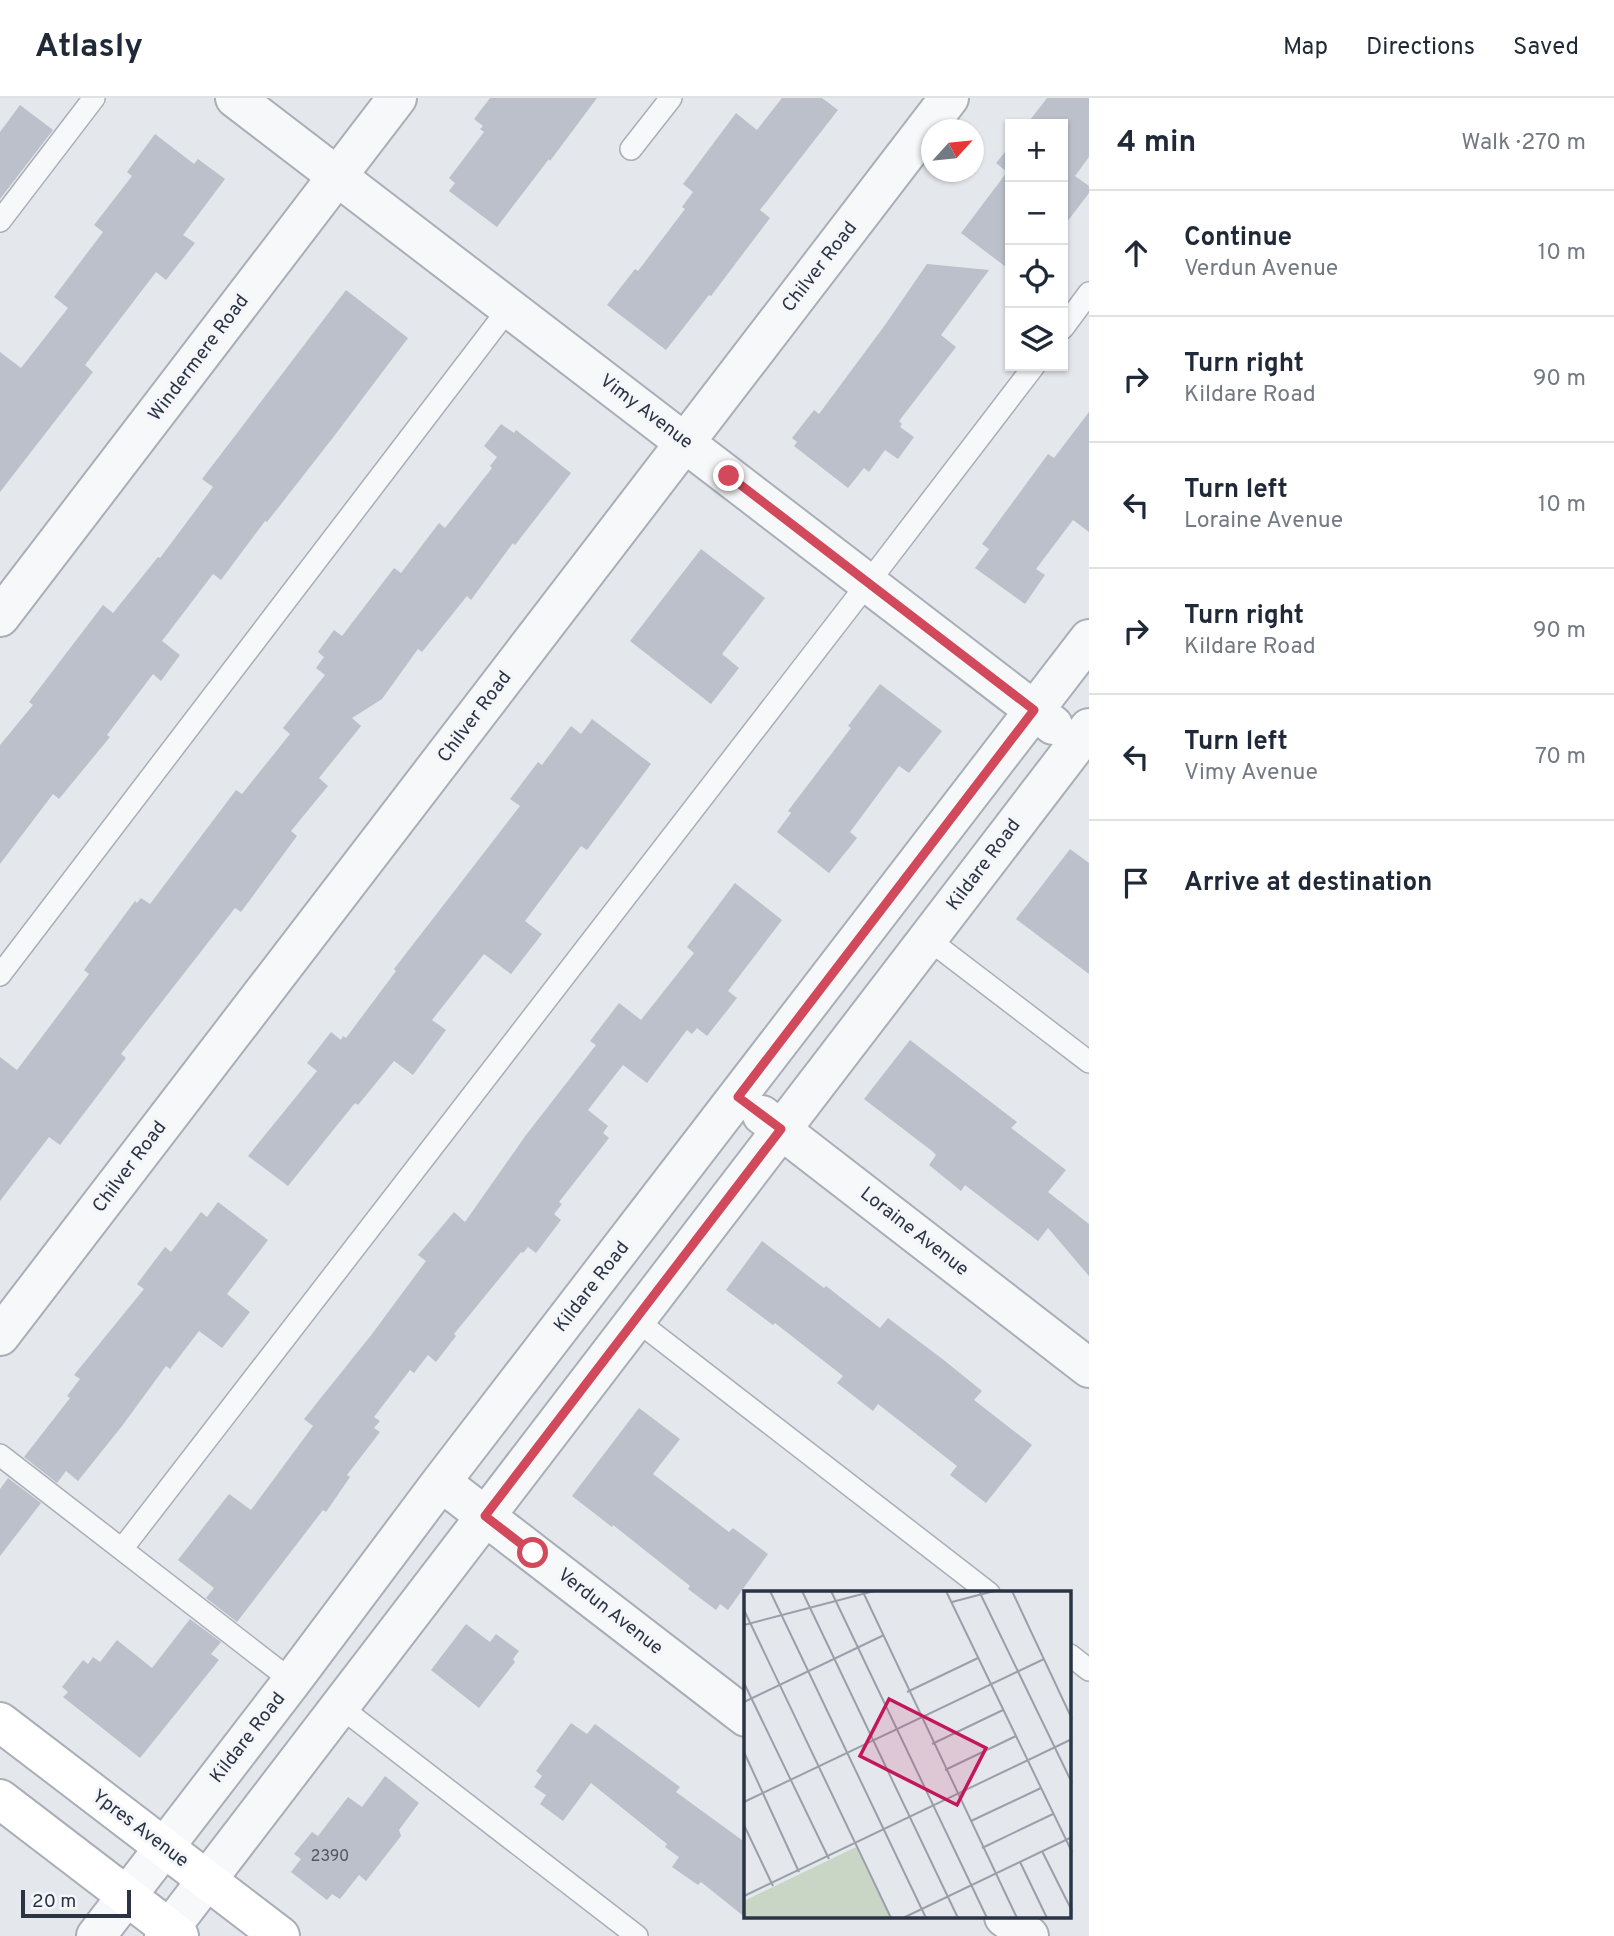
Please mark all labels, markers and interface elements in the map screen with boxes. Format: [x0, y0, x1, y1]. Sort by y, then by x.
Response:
text: Atlasly [35, 27, 143, 69]
text: Map [1283, 33, 1328, 63]
text: Directions [1366, 33, 1475, 63]
text: Saved [1513, 33, 1579, 63]
north arrow [921, 119, 984, 182]
map controls [1005, 119, 1068, 371]
button: + [1005, 119, 1068, 182]
text: 4 min [1117, 125, 1196, 162]
text: Walk · 270 m [1461, 129, 1586, 158]
button: − [1005, 182, 1068, 245]
street label: Chilver Road [777, 217, 863, 317]
text: Continue [1184, 222, 1292, 255]
icon: ahead [1117, 234, 1155, 272]
text: 10 m [1538, 239, 1586, 268]
button: locate [1005, 245, 1068, 308]
text: Verdun Avenue [1184, 255, 1338, 284]
street label: Windermere Road [144, 290, 254, 426]
button: layers [1005, 308, 1068, 371]
text: Turn right [1184, 348, 1304, 381]
icon: right [1117, 360, 1155, 398]
text: 90 m [1533, 365, 1586, 394]
street label: Vimy Avenue [595, 369, 697, 455]
text: Kildare Road [1184, 381, 1316, 410]
route end [713, 460, 744, 491]
text: Turn left [1184, 474, 1288, 507]
icon: left [1117, 486, 1155, 524]
text: 10 m [1538, 491, 1586, 520]
text: Loraine Avenue [1184, 507, 1343, 536]
text: Turn right [1184, 600, 1304, 633]
icon: right [1117, 612, 1155, 650]
text: 90 m [1533, 617, 1586, 646]
text: Kildare Road [1184, 633, 1316, 662]
street label: Chilver Road [433, 666, 517, 768]
text: Turn left [1184, 726, 1288, 759]
icon: left [1117, 738, 1155, 776]
text: 70 m [1535, 743, 1586, 772]
text: Vimy Avenue [1184, 759, 1318, 788]
street label: Kildare Road [942, 814, 1026, 916]
icon: arrive [1117, 864, 1155, 902]
text: Arrive at destination [1184, 867, 1432, 900]
street label: Chilver Road [88, 1116, 172, 1218]
street label: Loraine Avenue [855, 1182, 973, 1282]
street label: Kildare Road [549, 1237, 635, 1337]
route start [517, 1537, 548, 1568]
street label: Verdun Avenue [552, 1563, 668, 1661]
inset map [744, 1591, 1072, 1918]
street label: Kildare Road [205, 1688, 291, 1788]
street label: Ypres Avenue [87, 1785, 193, 1873]
house number: 2390 [311, 1847, 349, 1867]
scale bar [21, 1887, 131, 1919]
text: 20 m [32, 1890, 76, 1914]

